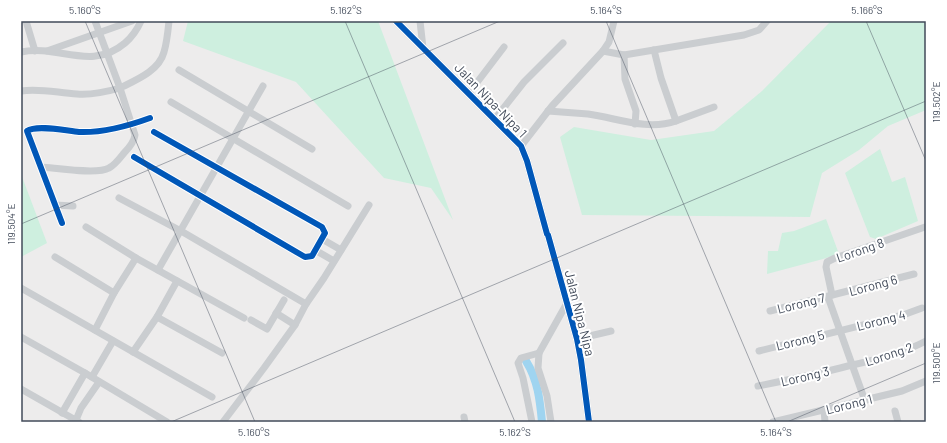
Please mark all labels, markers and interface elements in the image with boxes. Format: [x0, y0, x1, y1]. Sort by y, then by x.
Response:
text: 5.160°S [69, 4, 101, 16]
text: 5.162°S [330, 4, 362, 16]
text: 5.164°S [590, 4, 622, 16]
text: 5.166°S [851, 4, 883, 16]
street label: Jalan Nipa-Nipa 1 [451, 59, 531, 141]
text: 119.502°E [930, 81, 942, 123]
text: 119.504°E [5, 203, 17, 245]
street label: Lorong 8 [834, 234, 886, 266]
street label: Jalan Nipa Nipa [562, 268, 598, 358]
street label: Lorong 6 [847, 271, 899, 299]
street label: Lorong 7 [775, 289, 827, 317]
street label: Lorong 4 [855, 306, 907, 334]
street label: Lorong 5 [774, 326, 826, 354]
street label: Lorong 2 [863, 339, 915, 369]
text: 119.500°E [930, 342, 942, 384]
street label: Lorong 3 [779, 363, 831, 389]
street label: Lorong 1 [824, 391, 874, 417]
text: 5.160°S [238, 426, 270, 438]
text: 5.162°S [499, 426, 531, 438]
text: 5.164°S [760, 426, 792, 438]

